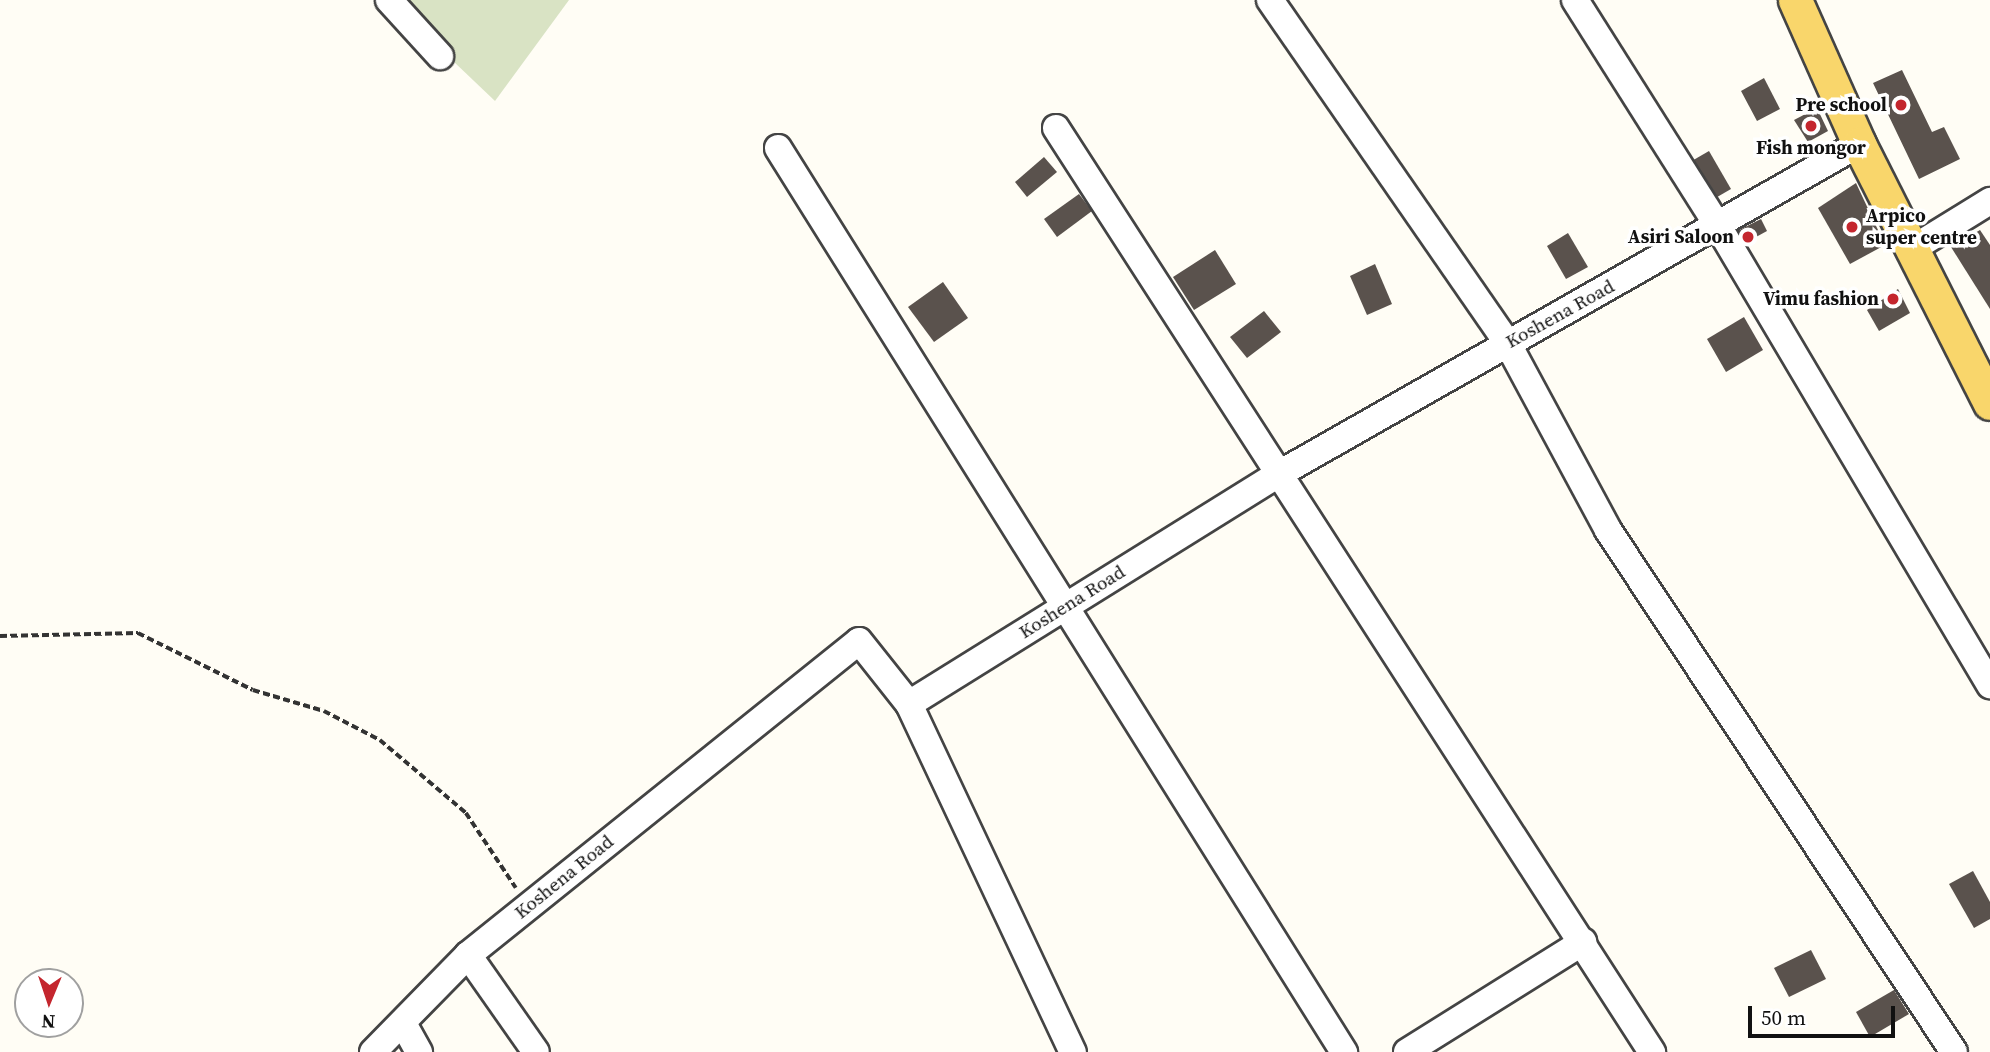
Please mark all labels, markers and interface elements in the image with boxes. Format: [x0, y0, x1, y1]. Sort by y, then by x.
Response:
place label: Pre school [1796, 94, 1887, 116]
marker: Pre school [1893, 97, 1909, 113]
marker: Fish mongor [1803, 118, 1819, 134]
place label: Fish mongor [1756, 137, 1866, 159]
place label: Arpico super centre [1866, 205, 1977, 249]
marker: Arpico super centre [1844, 219, 1860, 235]
place label: Asiri Saloon [1628, 226, 1734, 248]
marker: Asiri Saloon [1740, 229, 1756, 245]
street label: Koshena Road [1502, 275, 1618, 353]
place label: Vimu fashion [1763, 288, 1879, 310]
marker: Vimu fashion [1885, 291, 1901, 307]
street label: Koshena Road [1015, 560, 1129, 644]
street label: Koshena Road [510, 830, 618, 924]
north arrow [14, 968, 84, 1038]
scale bar [1752, 992, 1899, 1036]
text: 50 m [1761, 1003, 1806, 1032]
text: N [41, 1009, 56, 1035]

